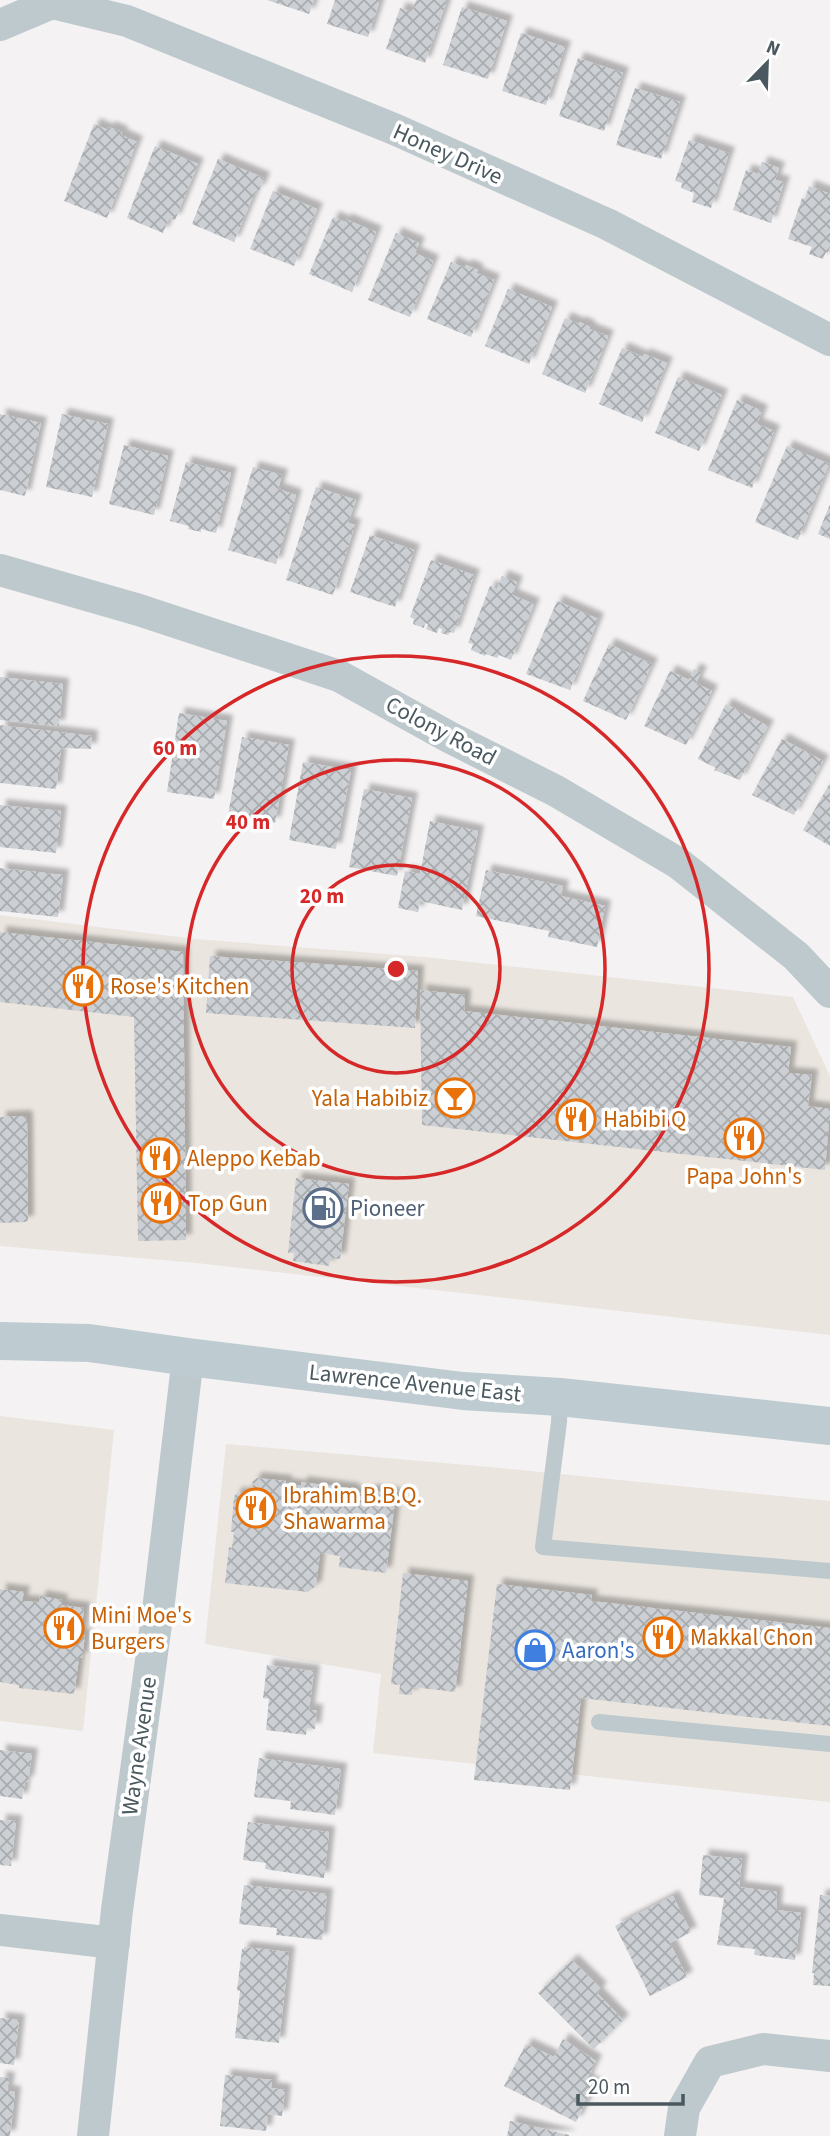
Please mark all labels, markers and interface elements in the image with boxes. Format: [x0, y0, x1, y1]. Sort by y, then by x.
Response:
north arrow [732, 28, 802, 98]
text: N [762, 34, 784, 64]
street label: Honey Drive [388, 115, 508, 193]
street label: Colony Road [380, 688, 502, 774]
text: 60 m [153, 733, 197, 763]
text: 40 m [226, 807, 270, 837]
text: 20 m [300, 881, 344, 911]
centre of rings [384, 957, 408, 981]
restaurant icon: Rose's Kitchen [62, 965, 104, 1007]
place label: Rose's Kitchen [110, 970, 249, 1003]
bar icon: Yala Habibiz [434, 1077, 476, 1119]
place label: Yala Habibiz [311, 1082, 428, 1115]
restaurant icon: Habibi Q [555, 1098, 597, 1140]
place label: Habibi Q [603, 1103, 686, 1136]
restaurant icon: Papa John's [723, 1117, 765, 1159]
restaurant icon: Aleppo Kebab [139, 1137, 181, 1179]
place label: Aleppo Kebab [187, 1142, 321, 1175]
place label: Papa John's [686, 1160, 802, 1193]
restaurant icon: Top Gun [140, 1182, 182, 1224]
place label: Top Gun [188, 1187, 268, 1220]
fuel station icon: Pioneer [302, 1187, 344, 1229]
place label: Pioneer [350, 1192, 426, 1225]
street label: Lawrence Avenue East [307, 1355, 523, 1411]
place label: Ibrahim B.B.Q. Shawarma [283, 1479, 422, 1538]
restaurant icon: Ibrahim B.B.Q. Shawarma [235, 1487, 277, 1529]
place label: Mini Moe's Burgers [91, 1599, 192, 1658]
restaurant icon: Mini Moe's Burgers [43, 1607, 85, 1649]
restaurant icon: Makkal Chon [642, 1616, 684, 1658]
place label: Makkal Chon [690, 1621, 814, 1654]
shop icon: Aaron's [514, 1629, 556, 1671]
place label: Aaron's [562, 1634, 634, 1667]
street label: Wayne Avenue [113, 1675, 165, 1817]
scale bar [578, 2062, 683, 2106]
text: 20 m [588, 2072, 630, 2102]

